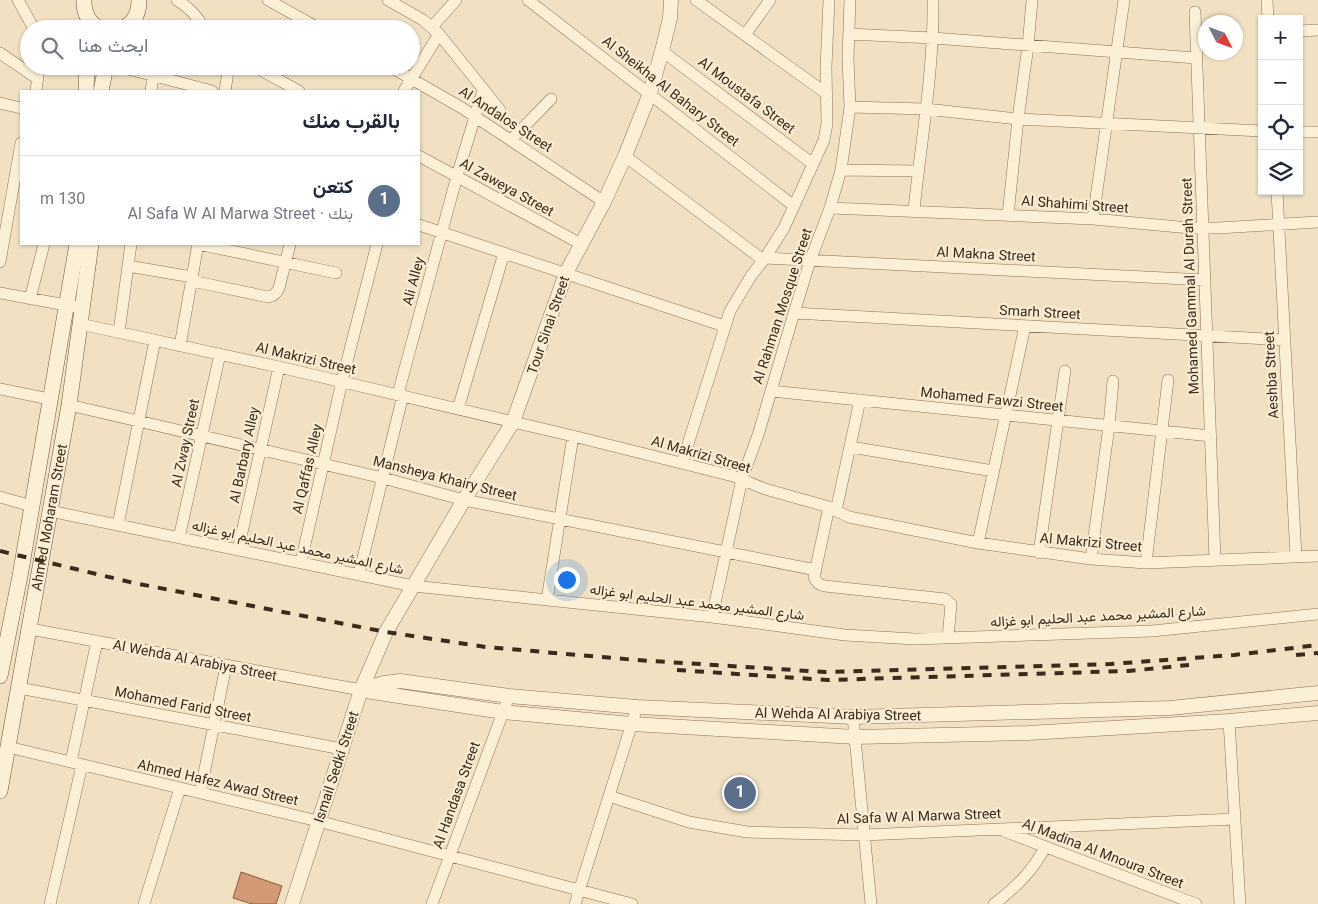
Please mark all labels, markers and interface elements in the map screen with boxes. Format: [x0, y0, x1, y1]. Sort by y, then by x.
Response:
north arrow [1198, 15, 1243, 60]
map controls [1258, 15, 1303, 195]
button: + [1258, 15, 1303, 60]
search box [20, 20, 420, 75]
street label: Al Sheikha Al Bahary Street [596, 32, 744, 154]
text: ابحث هنا [78, 33, 148, 62]
icon: search [38, 34, 66, 62]
street label: Al Moustafa Street [693, 53, 799, 141]
button: − [1258, 60, 1303, 105]
street label: Al Andalos Street [454, 82, 557, 160]
button: locate [1258, 105, 1303, 150]
text: بالقرب منك [303, 106, 400, 139]
button: layers [1258, 150, 1303, 195]
street label: Al Zaweya Street [455, 154, 558, 224]
text: كتعن [313, 174, 353, 203]
street label: Mohamed Gammal Al Durah Street [1177, 177, 1207, 395]
text: 130 m [40, 188, 85, 213]
text: 1 [379, 188, 389, 213]
street label: Al Shahimi Street [1021, 191, 1130, 221]
text: بنك · Al Safa W Al Marwa Street [128, 203, 353, 228]
street label: Al Rahman Mosque Street [748, 225, 820, 387]
street label: Al Makna Street [936, 242, 1036, 270]
street label: Ali Alley [398, 254, 432, 308]
street label: Tour Sinai Street [523, 273, 577, 378]
street label: Smarh Street [999, 301, 1082, 327]
street label: Aeshba Street [1260, 330, 1286, 419]
street label: Al Makrizi Street [253, 338, 358, 382]
street label: Mohamed Fawzi Street [919, 383, 1065, 419]
street label: Al Zway Street [167, 397, 207, 490]
street label: Al Barbary Alley [225, 405, 267, 506]
street label: Al Qaffas Alley [288, 422, 330, 517]
street label: Al Makrizi Street [648, 431, 753, 481]
street label: Ahmed Moharam Street [27, 442, 75, 593]
street label: Mansheya Khairy Street [370, 451, 519, 509]
street label: شارع المشير محمد عبد الحليم ابو غزاله [190, 516, 406, 582]
street label: Al Makrizi Street [1039, 529, 1143, 559]
your location [554, 567, 580, 593]
street label: شارع المشير محمد عبد الحليم ابو غزاله [588, 580, 805, 628]
street label: شارع المشير محمد عبد الحليم ابو غزاله [990, 601, 1207, 635]
street label: Al Wehda Al Arabiya Street [111, 635, 279, 689]
street label: Mohamed Farid Street [112, 682, 253, 730]
street label: Al Wehda Al Arabiya Street [755, 704, 922, 728]
street label: Ismail Sedki Street [309, 709, 366, 826]
street label: Al Handasa Street [428, 739, 488, 852]
street label: Ahmed Hafez Awad Street [135, 755, 300, 813]
pin: 1 [724, 774, 756, 812]
street label: Al Safa W Al Marwa Street [836, 804, 1002, 832]
street label: Al Madina Al Mnoura Street [1018, 814, 1187, 896]

